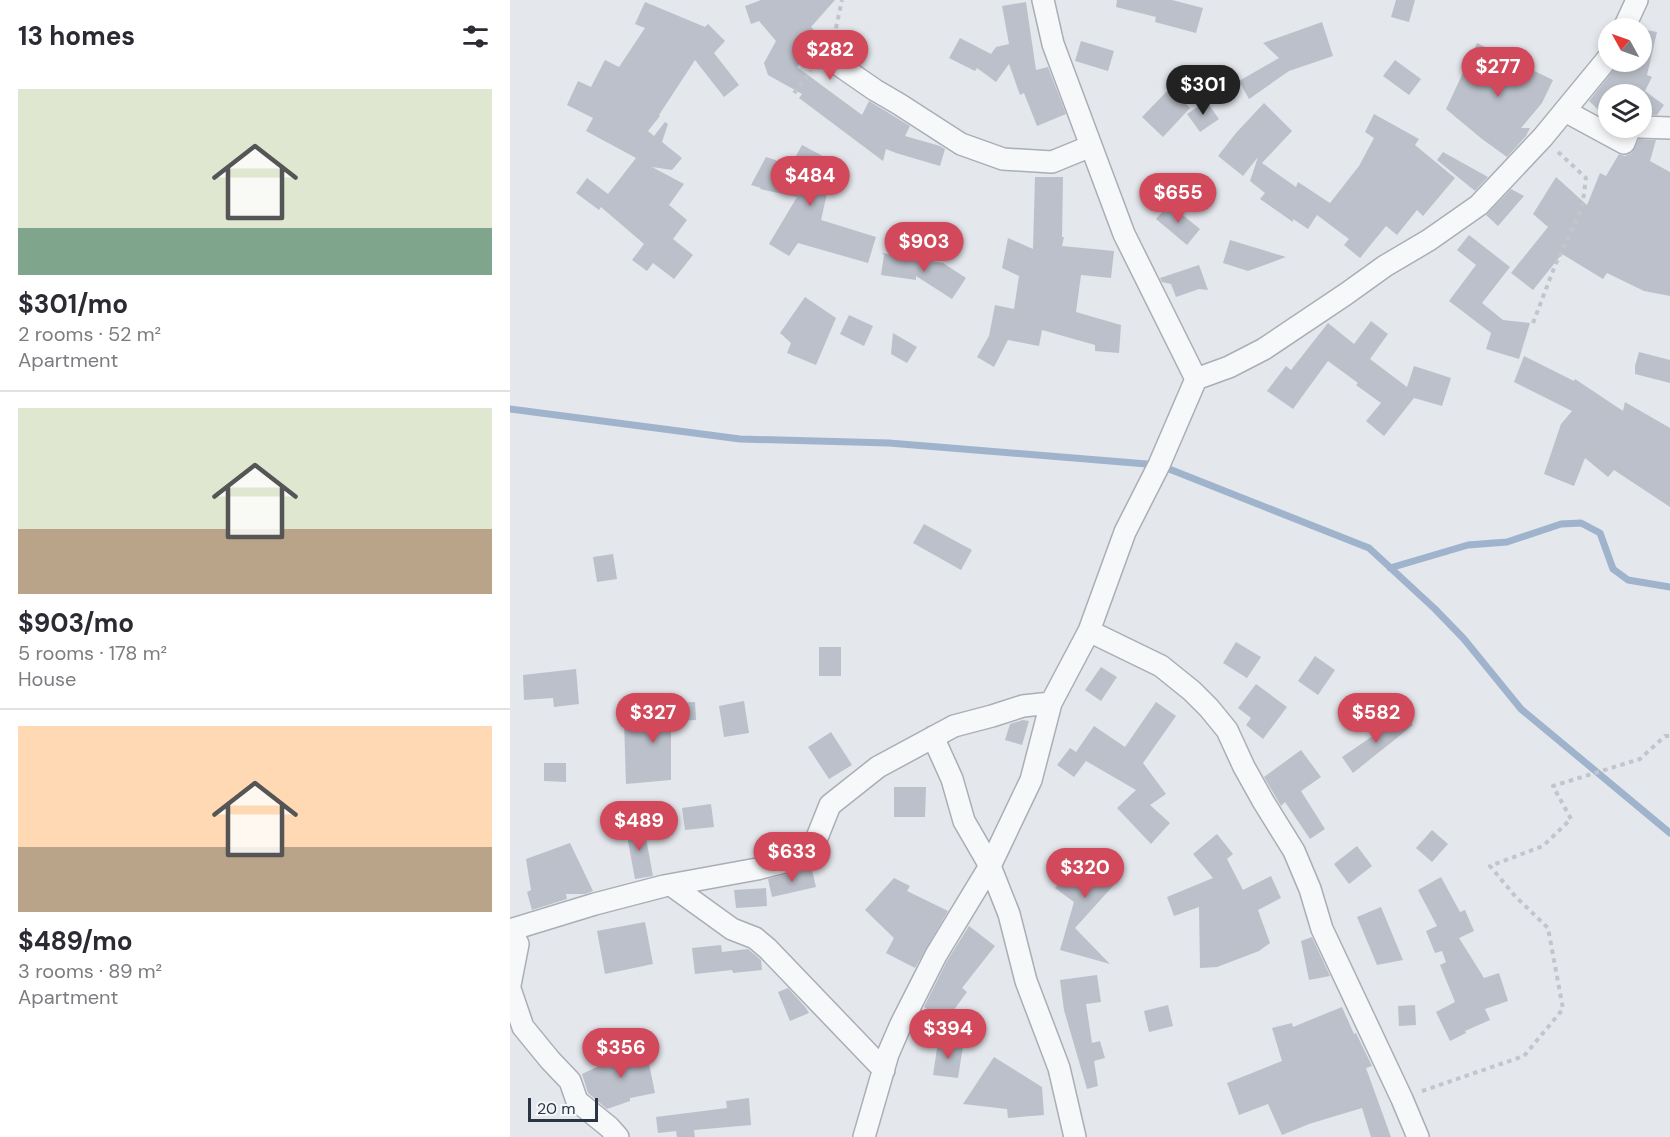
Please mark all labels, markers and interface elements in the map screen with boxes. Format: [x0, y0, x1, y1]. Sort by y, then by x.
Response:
north arrow [1598, 18, 1652, 72]
map controls [1598, 18, 1652, 138]
text: 13 homes [18, 19, 135, 53]
icon: filters [459, 20, 492, 53]
pin: $282 [794, 30, 866, 81]
text: $282 [806, 36, 854, 62]
pin: $277 [1462, 47, 1534, 98]
text: $277 [1476, 53, 1520, 79]
pin: $301 [1167, 65, 1239, 116]
text: $301 [1180, 71, 1226, 97]
button: layers [1598, 84, 1652, 138]
icon: home [201, 128, 309, 236]
pin: $484 [774, 156, 846, 207]
text: $484 [785, 162, 835, 188]
pin: $655 [1142, 173, 1214, 224]
text: $655 [1153, 179, 1203, 205]
pin: $903 [888, 222, 960, 273]
text: $903 [899, 228, 949, 254]
text: $301/mo [18, 287, 128, 321]
text: 2 rooms · 52 m² [18, 321, 161, 347]
text: Apartment [18, 347, 118, 373]
icon: home [201, 447, 309, 555]
text: $903/mo [18, 606, 134, 640]
text: 5 rooms · 178 m² [18, 640, 167, 666]
text: House [18, 666, 76, 692]
pin: $327 [617, 693, 689, 744]
pin: $582 [1340, 693, 1412, 744]
text: $327 [630, 699, 676, 725]
text: $582 [1352, 699, 1400, 725]
icon: home [201, 765, 309, 873]
pin: $489 [603, 801, 675, 852]
text: $489 [614, 807, 664, 833]
pin: $633 [756, 832, 828, 883]
text: $633 [768, 838, 816, 864]
pin: $320 [1049, 848, 1121, 899]
text: $320 [1060, 854, 1110, 880]
text: $489/mo [18, 924, 133, 958]
text: 3 rooms · 89 m² [18, 958, 162, 984]
text: Apartment [18, 984, 118, 1010]
pin: $394 [912, 1009, 984, 1060]
text: $394 [923, 1015, 973, 1041]
pin: $356 [585, 1028, 657, 1079]
text: $356 [596, 1034, 646, 1060]
scale bar [528, 1095, 598, 1122]
text: 20 m [537, 1098, 576, 1119]

